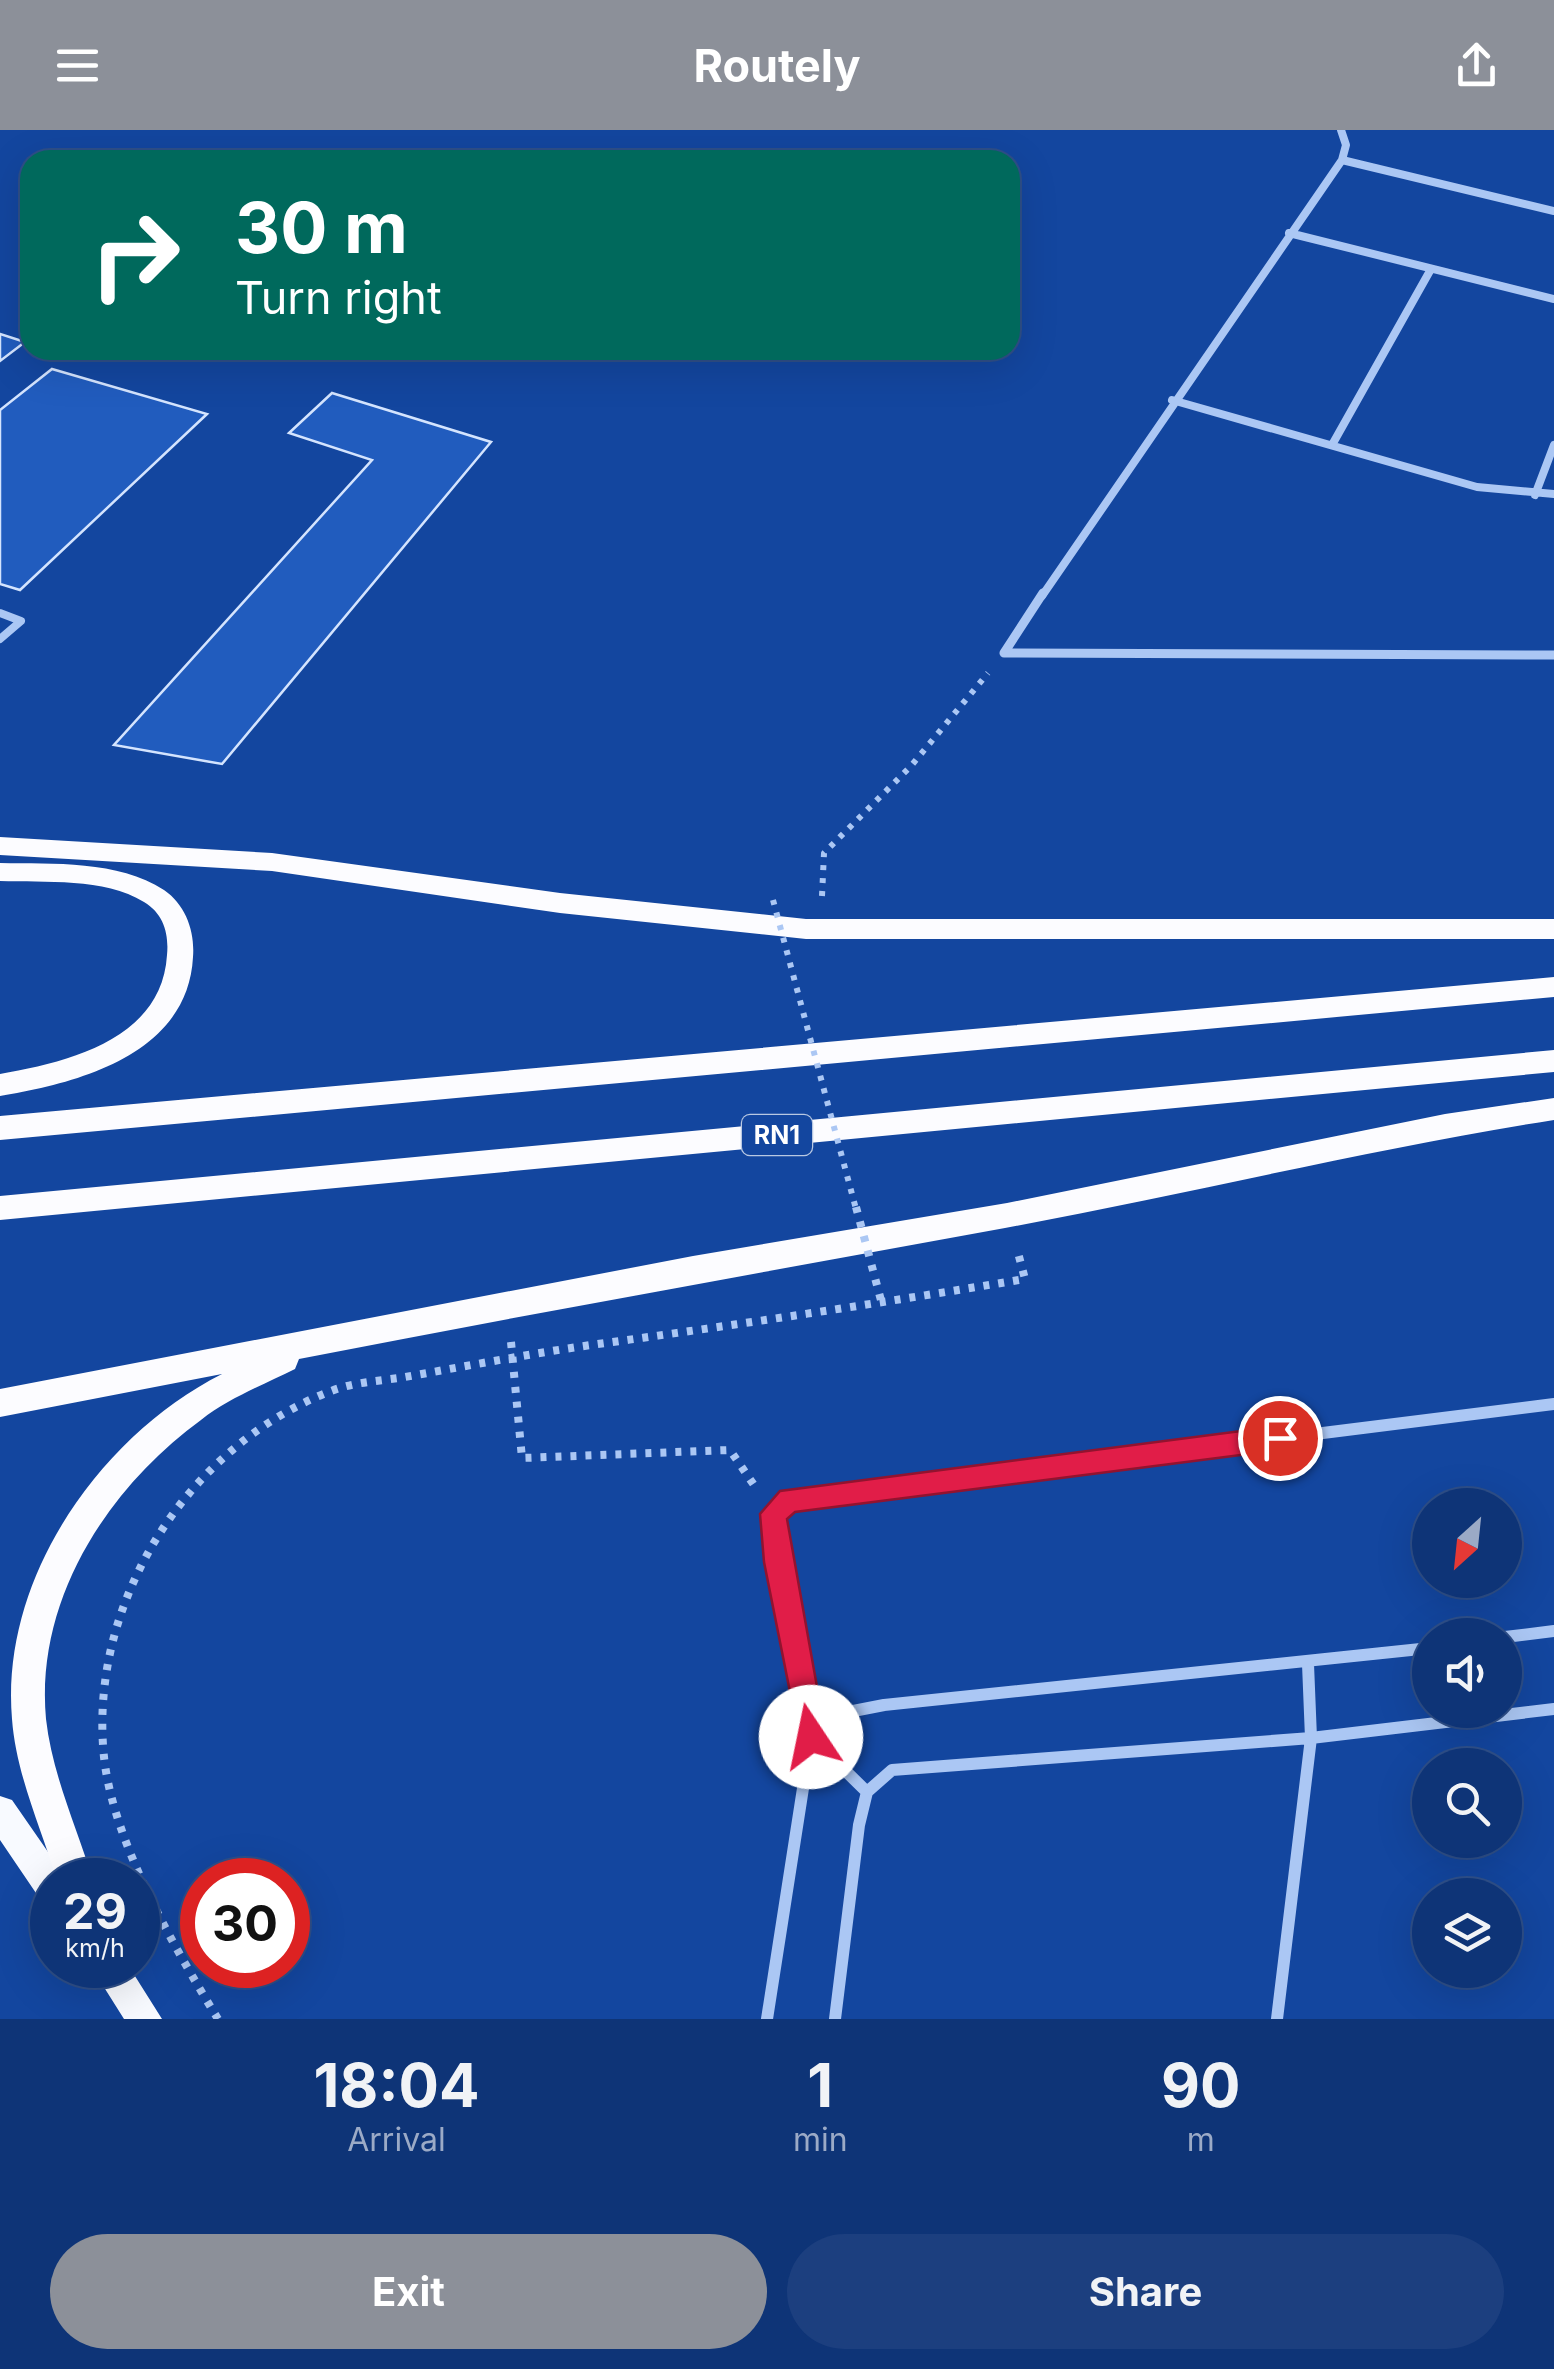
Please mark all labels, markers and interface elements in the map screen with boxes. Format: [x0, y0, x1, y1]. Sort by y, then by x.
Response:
icon: menu [50, 38, 105, 93]
text: Routely [693, 38, 861, 93]
icon: share [1449, 38, 1504, 93]
text: 30 m [235, 185, 408, 270]
icon: right [70, 190, 200, 320]
text: Turn right [235, 270, 442, 325]
road number: RN1 [742, 1115, 812, 1155]
pin [1238, 1396, 1323, 1481]
icon: arrive [1253, 1411, 1308, 1466]
north arrow [1412, 1488, 1522, 1598]
map controls [1412, 1488, 1522, 1988]
button: sound [1412, 1618, 1522, 1728]
position arrow [759, 1685, 863, 1789]
button: search [1412, 1748, 1522, 1858]
speed limit sign: 30 [180, 1858, 310, 1988]
button: layers [1412, 1878, 1522, 1988]
text: 29 [63, 1881, 127, 1941]
text: km/h [65, 1933, 125, 1963]
text: 18:04 [313, 2049, 479, 2121]
text: 1 [807, 2049, 833, 2121]
text: 90 [1161, 2049, 1241, 2121]
text: Arrival [347, 2120, 446, 2159]
text: min [793, 2120, 848, 2159]
text: m [1187, 2120, 1215, 2159]
button: Exit [50, 2234, 767, 2349]
button: Share [787, 2234, 1504, 2349]

